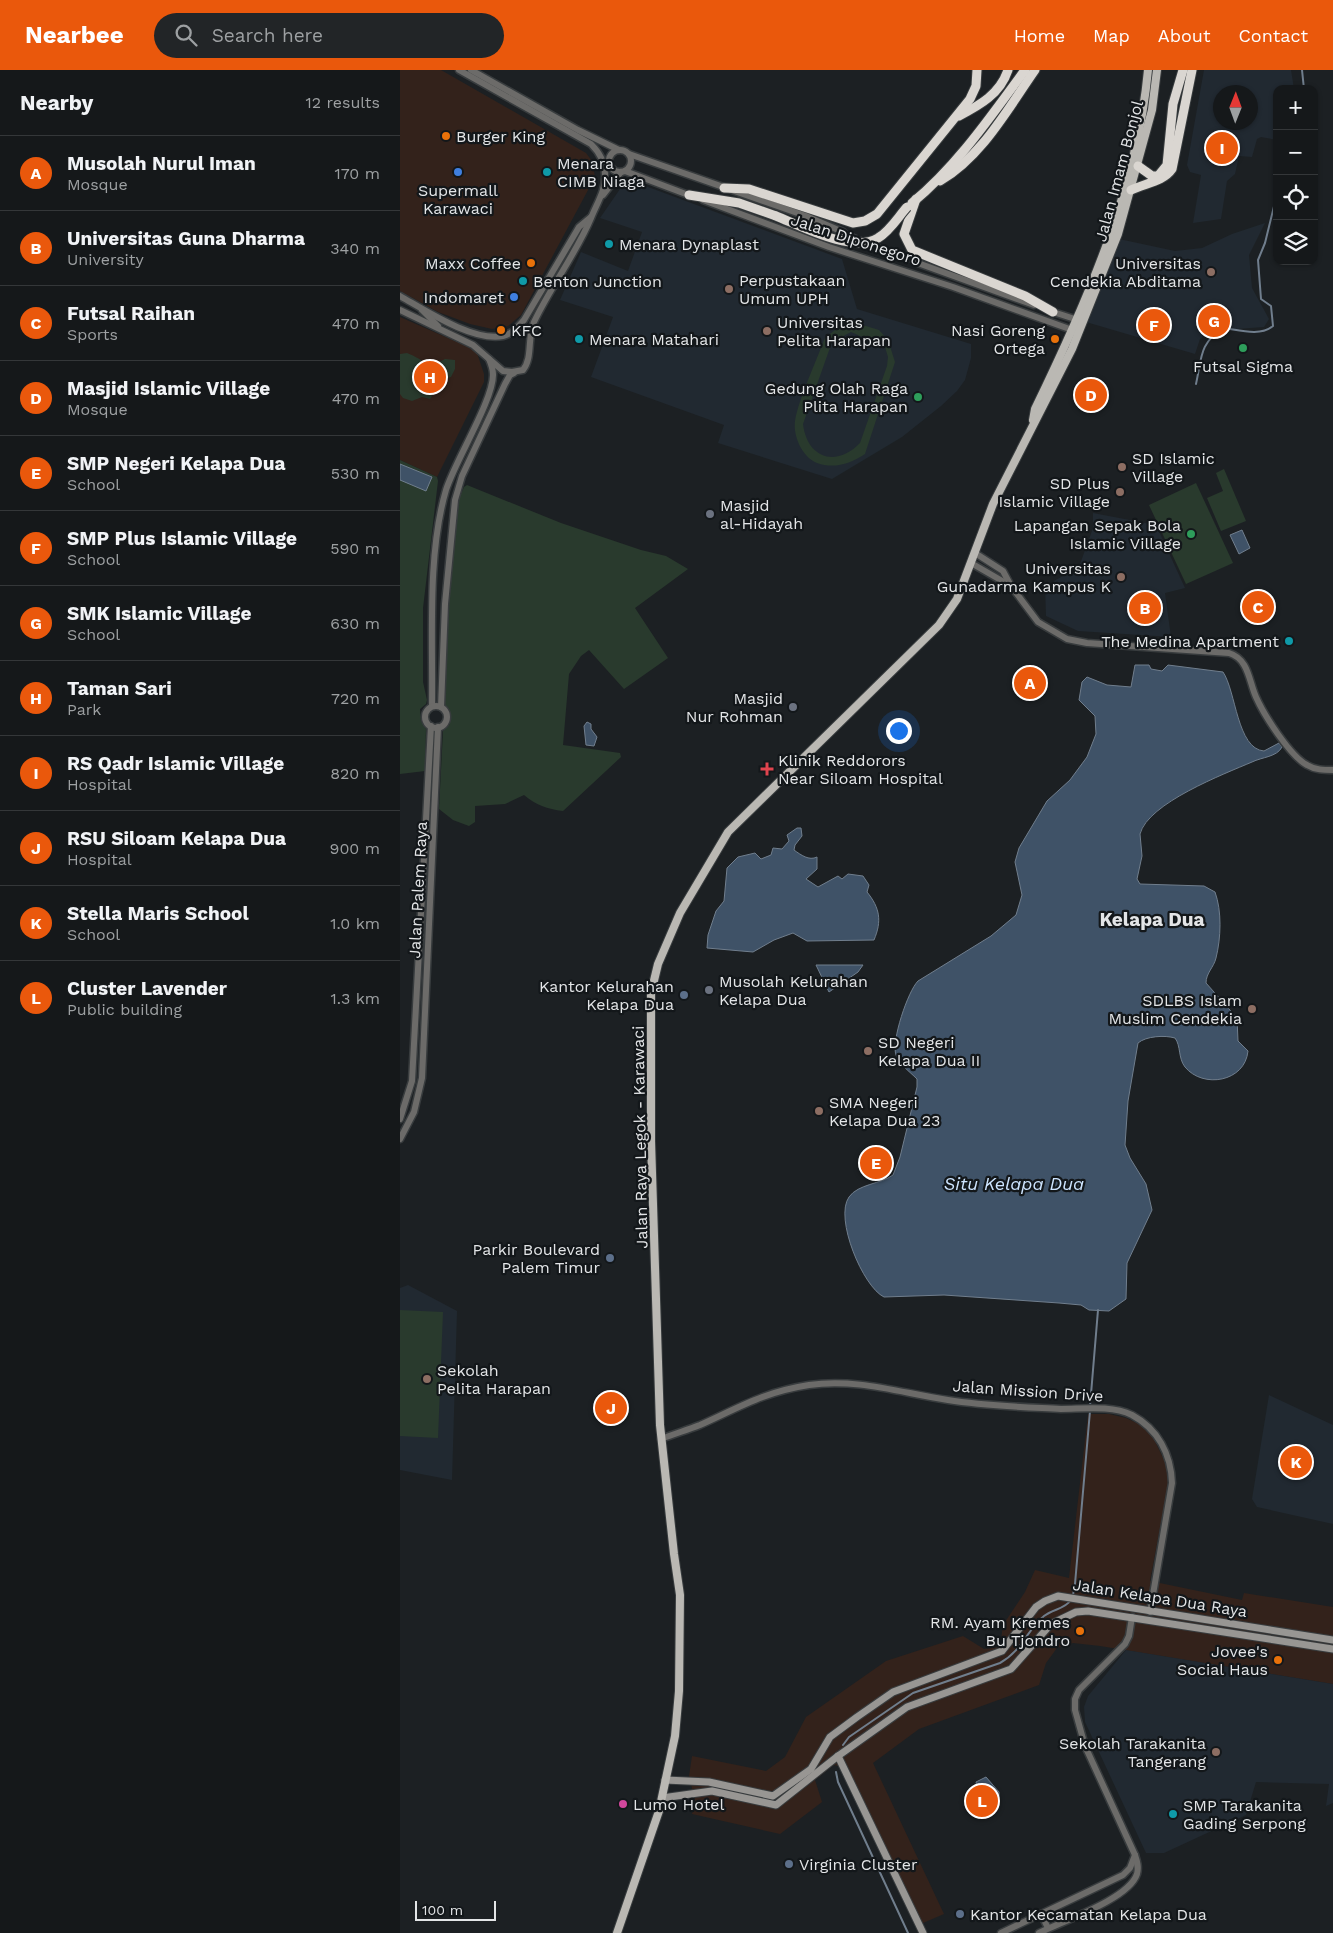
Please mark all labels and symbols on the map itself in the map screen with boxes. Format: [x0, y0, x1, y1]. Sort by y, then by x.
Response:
north arrow [1213, 85, 1258, 130]
street label: Jalan Imam Bonjol [1091, 98, 1147, 244]
place label: Burger King [456, 127, 545, 146]
pin: I [1206, 129, 1238, 167]
marker: Burger King [440, 130, 452, 142]
place label: Menara CIMB Niaga [557, 154, 645, 191]
marker: Supermall Karawaci [452, 166, 464, 178]
marker: Menara CIMB Niaga [541, 166, 553, 178]
place label: Supermall Karawaci [418, 181, 498, 218]
street label: Jalan Diponegoro [789, 210, 923, 270]
place label: Menara Dynaplast [619, 235, 759, 254]
marker: Menara Dynaplast [603, 238, 615, 250]
place label: Maxx Coffee [425, 254, 521, 273]
place label: Universitas Cendekia Abditama [1050, 254, 1201, 291]
marker: Maxx Coffee [525, 257, 537, 269]
marker: Universitas Cendekia Abditama [1205, 266, 1217, 278]
place label: Perpustakaan Umum UPH [739, 271, 845, 308]
place label: Benton Junction [533, 272, 662, 291]
marker: Benton Junction [517, 275, 529, 287]
marker: Perpustakaan Umum UPH [723, 283, 735, 295]
place label: Indomaret [424, 288, 504, 307]
marker: Indomaret [508, 291, 520, 303]
pin: G [1198, 302, 1230, 340]
pin: F [1138, 306, 1170, 344]
place label: Universitas Pelita Harapan [777, 313, 891, 350]
place label: KFC [511, 321, 542, 340]
place label: Nasi Goreng Ortega [951, 321, 1045, 358]
marker: KFC [495, 324, 507, 336]
marker: Universitas Pelita Harapan [761, 325, 773, 337]
place label: Menara Matahari [589, 330, 719, 349]
marker: Menara Matahari [573, 333, 585, 345]
marker: Nasi Goreng Ortega [1049, 333, 1061, 345]
marker: Futsal Sigma [1237, 342, 1249, 354]
place label: Futsal Sigma [1193, 357, 1293, 376]
pin: H [414, 358, 446, 396]
pin: D [1075, 376, 1107, 414]
place label: Gedung Olah Raga Plita Harapan [765, 379, 908, 416]
marker: Gedung Olah Raga Plita Harapan [912, 391, 924, 403]
place label: SD Islamic Village [1132, 449, 1215, 486]
marker: SD Islamic Village [1116, 461, 1128, 473]
place label: SD Plus Islamic Village [998, 474, 1110, 511]
marker: SD Plus Islamic Village [1114, 486, 1126, 498]
place label: Masjid al-Hidayah [720, 496, 803, 533]
marker: Masjid al-Hidayah [704, 508, 716, 520]
place label: Lapangan Sepak Bola Islamic Village [1014, 516, 1181, 553]
marker: Lapangan Sepak Bola Islamic Village [1185, 528, 1197, 540]
place label: Universitas Gunadarma Kampus K [937, 559, 1111, 596]
marker: Universitas Gunadarma Kampus K [1115, 571, 1127, 583]
pin: C [1242, 588, 1274, 626]
pin: B [1129, 589, 1161, 627]
place label: The Medina Apartment [1101, 632, 1279, 651]
marker: The Medina Apartment [1283, 635, 1295, 647]
pin: A [1014, 664, 1046, 702]
place label: Masjid Nur Rohman [686, 689, 783, 726]
marker: Masjid Nur Rohman [787, 701, 799, 713]
your location [886, 718, 912, 744]
place label: Klinik Reddorors Near Siloam Hospital [778, 751, 943, 788]
marker: Klinik Reddorors Near Siloam Hospital [760, 762, 774, 776]
street label: Jalan Palem Raya [405, 821, 431, 959]
district label: Kelapa Dua [1099, 908, 1205, 931]
place label: Musolah Kelurahan Kelapa Dua [719, 972, 868, 1009]
place label: Kantor Kelurahan Kelapa Dua [539, 977, 674, 1014]
marker: Musolah Kelurahan Kelapa Dua [703, 984, 715, 996]
marker: Kantor Kelurahan Kelapa Dua [678, 989, 690, 1001]
place label: SDLBS Islam Muslim Cendekia [1109, 991, 1242, 1028]
marker: SDLBS Islam Muslim Cendekia [1246, 1003, 1258, 1015]
street label: Jalan Raya Legok - Karawaci [629, 1025, 651, 1249]
place label: SD Negeri Kelapa Dua II [878, 1033, 980, 1070]
marker: SD Negeri Kelapa Dua II [862, 1045, 874, 1057]
place label: SMA Negeri Kelapa Dua 23 [829, 1093, 940, 1130]
marker: SMA Negeri Kelapa Dua 23 [813, 1105, 825, 1117]
pin: E [860, 1144, 892, 1182]
water label: Situ Kelapa Dua [944, 1173, 1084, 1194]
place label: Parkir Boulevard Palem Timur [472, 1240, 600, 1277]
marker: Parkir Boulevard Palem Timur [604, 1252, 616, 1264]
place label: Sekolah Pelita Harapan [437, 1361, 551, 1398]
marker: Sekolah Pelita Harapan [421, 1373, 433, 1385]
street label: Jalan Mission Drive [952, 1376, 1104, 1406]
pin: J [595, 1389, 627, 1427]
pin: K [1280, 1443, 1312, 1481]
street label: Jalan Kelapa Dua Raya [1071, 1575, 1249, 1621]
place label: RM. Ayam Kremes Bu Tjondro [930, 1613, 1070, 1650]
marker: RM. Ayam Kremes Bu Tjondro [1074, 1625, 1086, 1637]
place label: Jovee's Social Haus [1177, 1642, 1268, 1679]
marker: Jovee's Social Haus [1272, 1654, 1284, 1666]
place label: Sekolah Tarakanita Tangerang [1059, 1734, 1206, 1771]
marker: Sekolah Tarakanita Tangerang [1210, 1746, 1222, 1758]
pin: L [966, 1782, 998, 1820]
place label: Lumo Hotel [633, 1795, 725, 1814]
place label: SMP Tarakanita Gading Serpong [1183, 1796, 1306, 1833]
marker: Lumo Hotel [617, 1798, 629, 1810]
marker: SMP Tarakanita Gading Serpong [1167, 1808, 1179, 1820]
place label: Virginia Cluster [799, 1855, 918, 1874]
marker: Virginia Cluster [783, 1858, 795, 1870]
scale bar [415, 1898, 496, 1921]
place label: Kantor Kecamatan Kelapa Dua [970, 1905, 1207, 1924]
marker: Kantor Kecamatan Kelapa Dua [954, 1908, 966, 1920]

